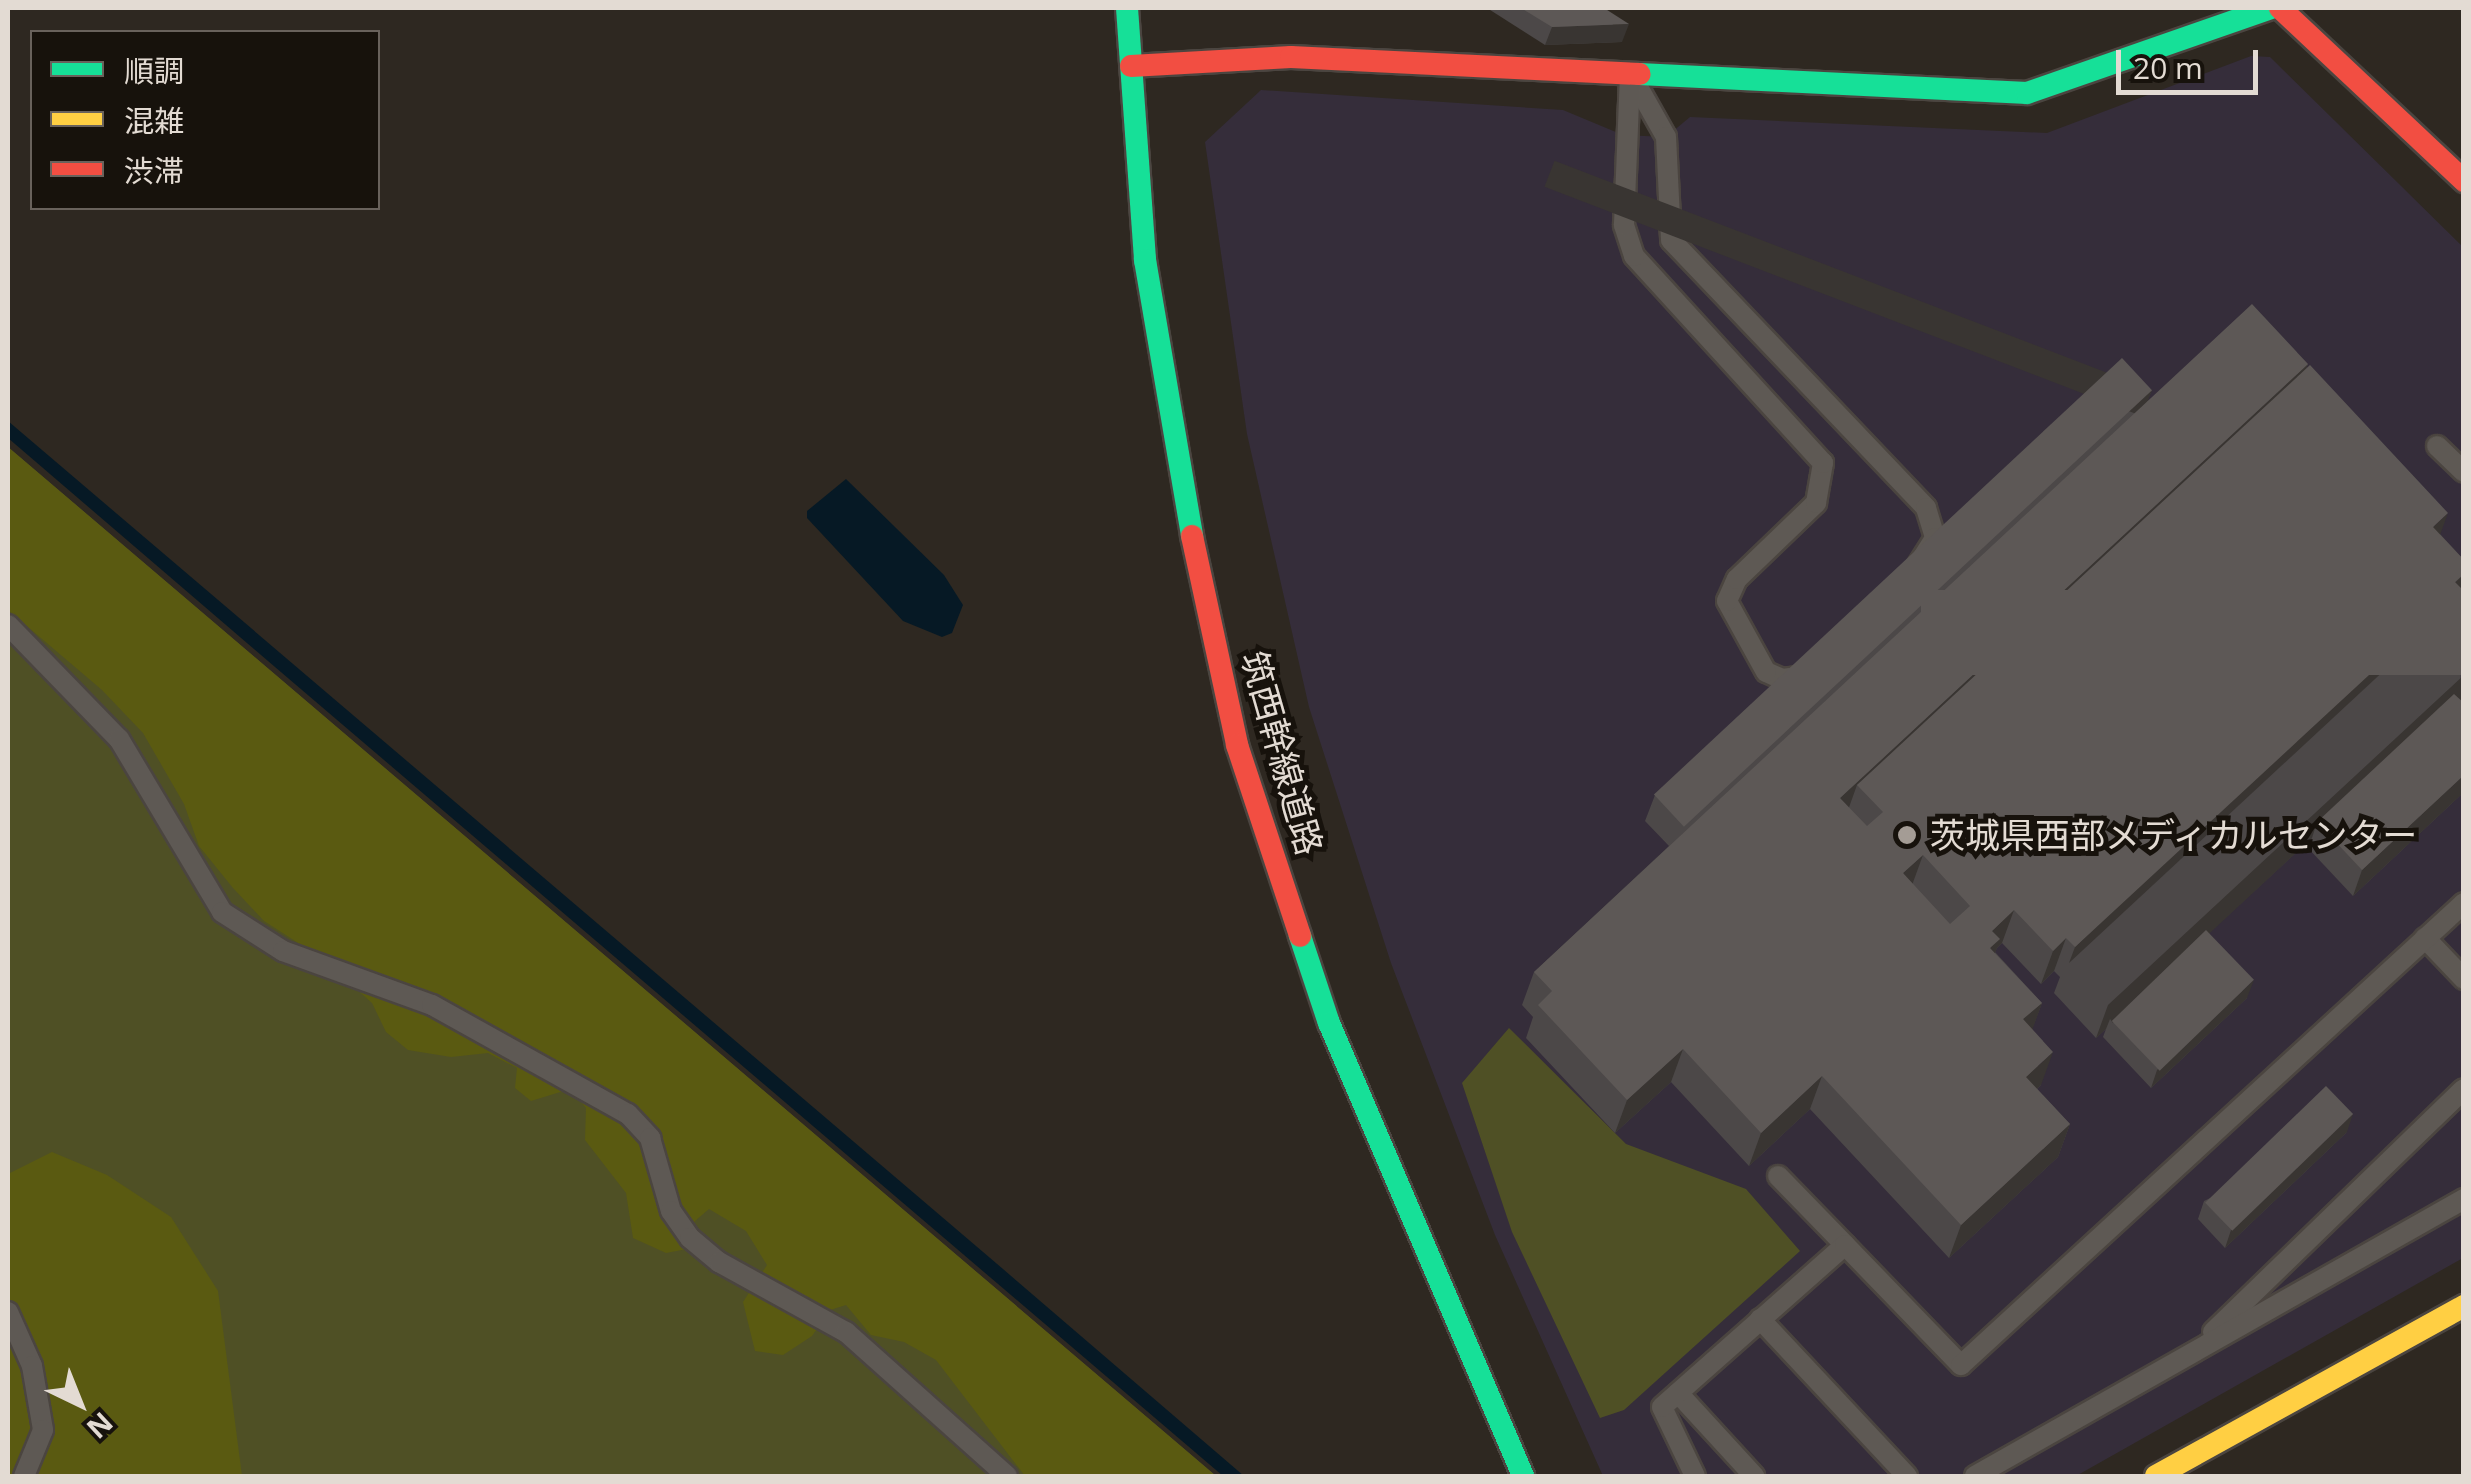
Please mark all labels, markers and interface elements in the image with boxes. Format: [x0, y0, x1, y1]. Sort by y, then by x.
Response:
legend [30, 30, 380, 210]
scale bar [2121, 30, 2264, 92]
text: 20 m [2133, 47, 2203, 88]
text: 順調 [124, 50, 184, 91]
text: 混雑 [124, 100, 184, 141]
text: 渋滞 [124, 150, 184, 191]
street label: 筑西幹線道路 [1233, 646, 1331, 860]
place label: 茨城県西部メディカルセンター [1930, 814, 2420, 856]
marker: 茨城県西部メディカルセンター [1894, 822, 1920, 848]
north arrow [30, 1354, 130, 1454]
text: N [79, 1404, 122, 1448]

